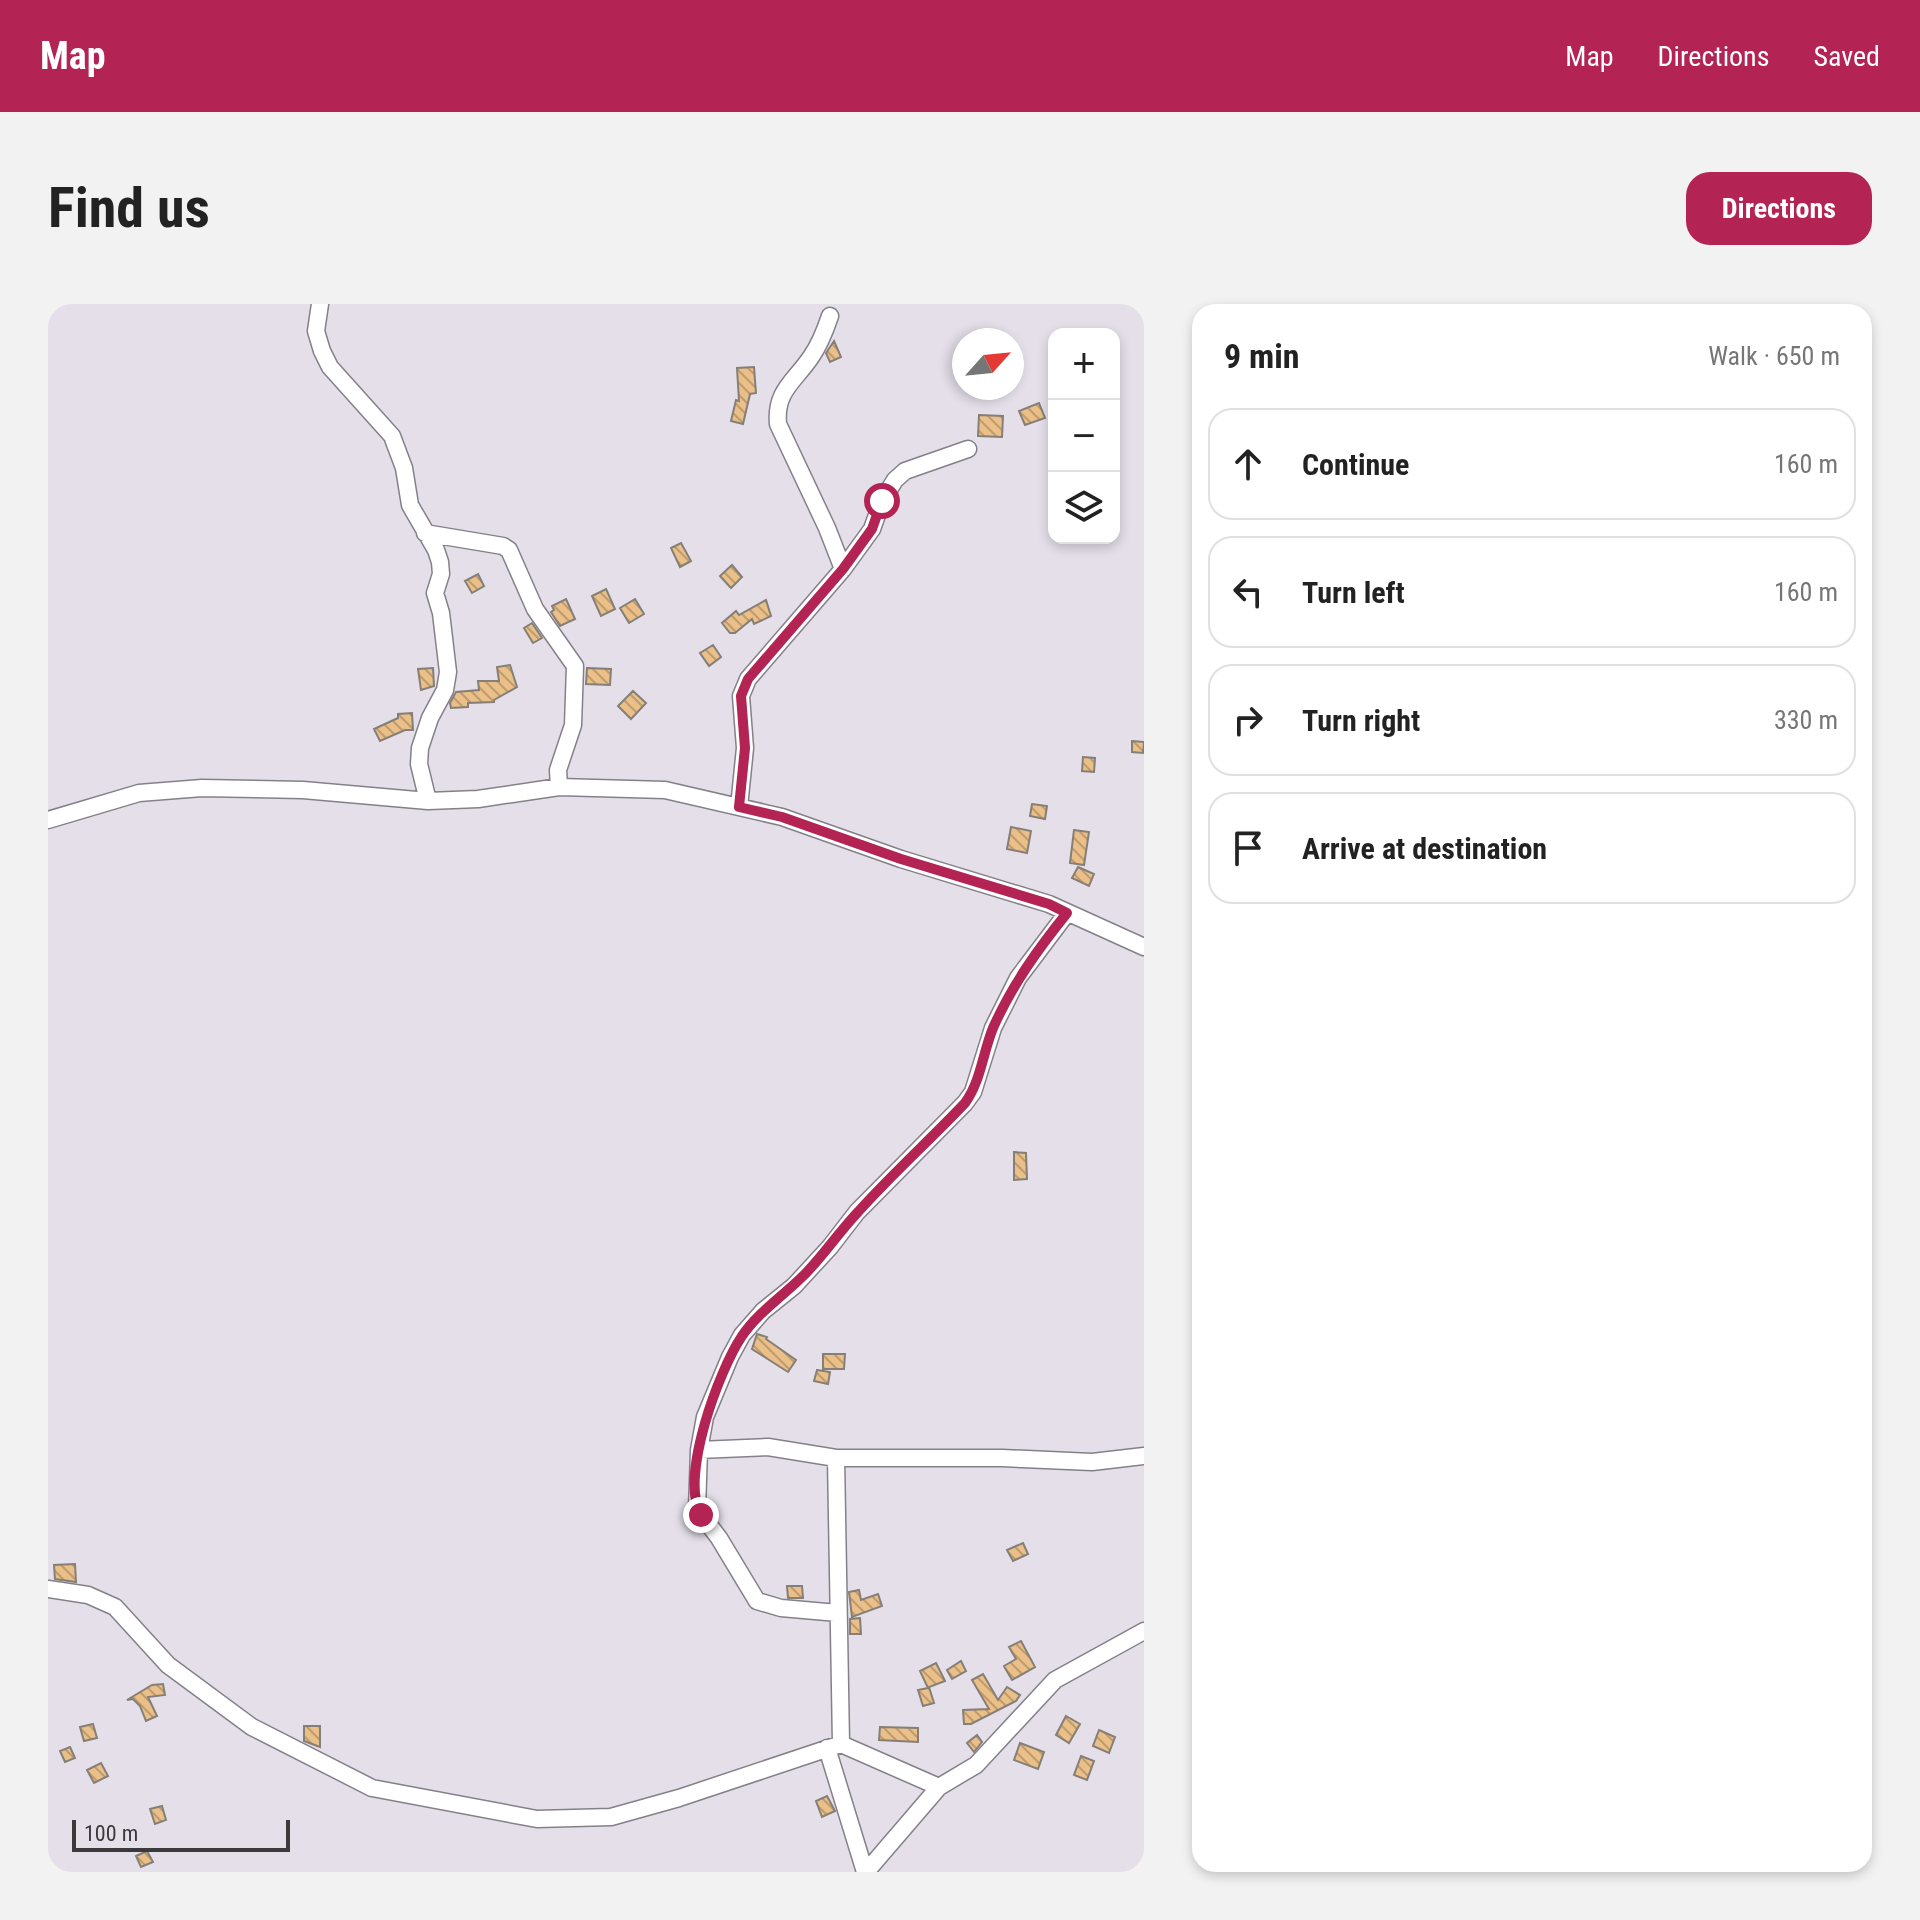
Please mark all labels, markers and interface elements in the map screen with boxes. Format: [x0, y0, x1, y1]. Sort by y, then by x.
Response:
text: Map [40, 34, 106, 78]
text: Map [1565, 40, 1614, 73]
text: Directions [1658, 40, 1769, 73]
text: Saved [1813, 40, 1880, 73]
button: Directions [1686, 172, 1872, 245]
text: Find us [48, 175, 210, 241]
north arrow [952, 328, 1024, 400]
map controls [1048, 328, 1120, 544]
button: + [1048, 328, 1120, 400]
text: 9 min [1224, 336, 1300, 376]
text: Walk · 650 m [1708, 341, 1840, 371]
button: − [1048, 400, 1120, 472]
icon: ahead [1226, 442, 1270, 486]
text: Continue [1302, 447, 1409, 482]
text: 160 m [1774, 449, 1838, 479]
button: layers [1048, 472, 1120, 544]
route start [864, 483, 900, 519]
icon: left [1226, 570, 1270, 614]
text: Turn left [1302, 575, 1405, 610]
text: 160 m [1774, 577, 1838, 607]
icon: right [1226, 698, 1270, 742]
text: Turn right [1302, 703, 1420, 738]
text: 330 m [1774, 705, 1838, 735]
icon: arrive [1226, 826, 1270, 870]
text: Arrive at destination [1302, 831, 1547, 866]
route end [683, 1497, 719, 1533]
scale bar [72, 1816, 290, 1852]
text: 100 m [84, 1821, 138, 1846]

